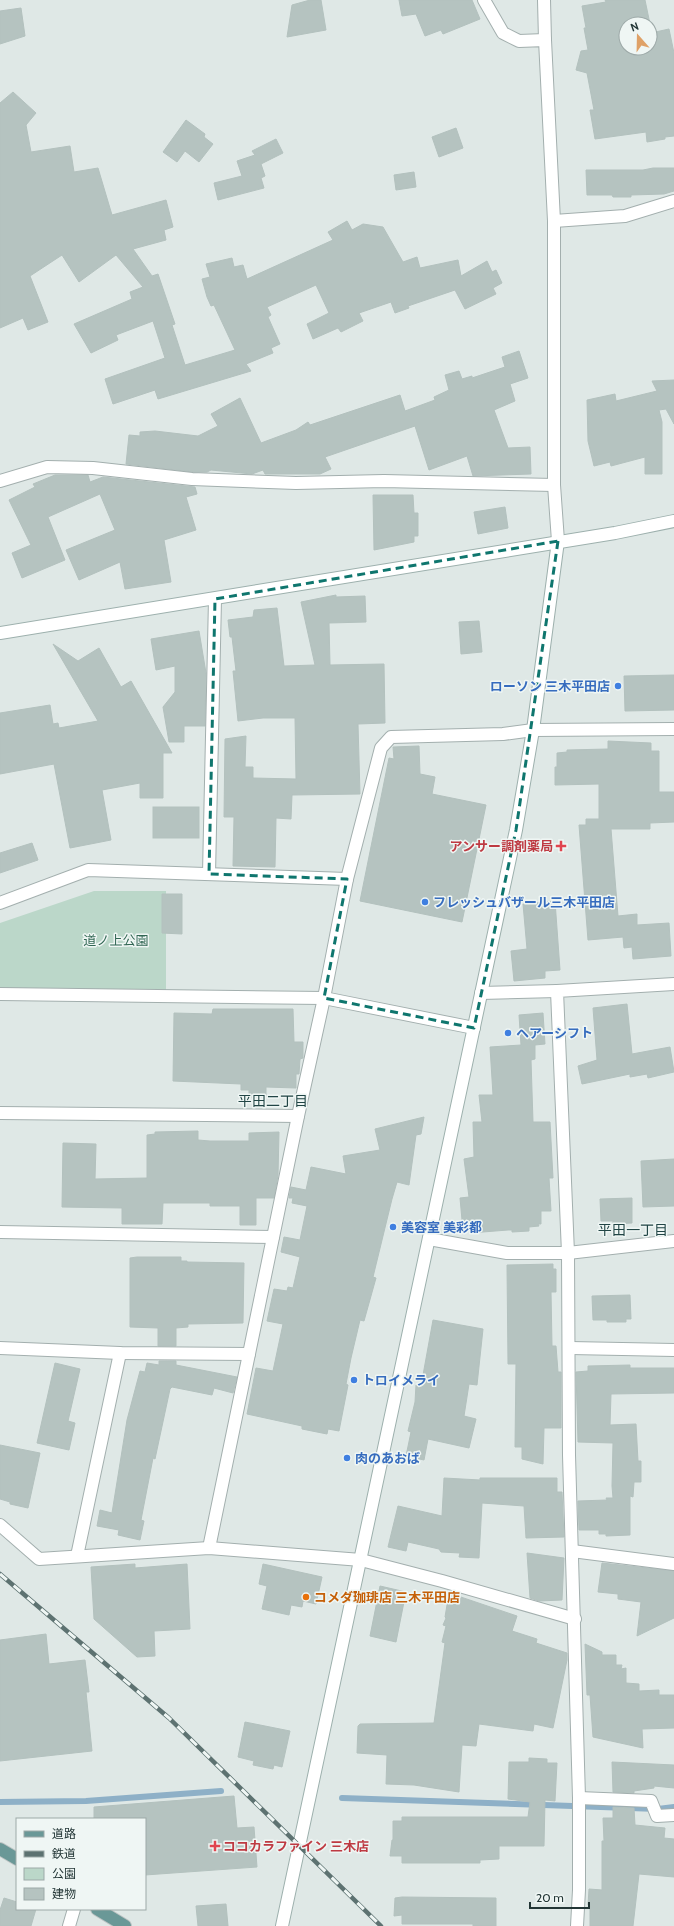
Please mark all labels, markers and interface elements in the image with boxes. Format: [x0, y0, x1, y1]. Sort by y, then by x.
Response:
north arrow [618, 16, 658, 56]
text: N [629, 19, 641, 35]
place label: ローソン 三木平田店 [490, 678, 610, 694]
marker: ローソン 三木平田店 [613, 681, 623, 691]
place label: アンサー調剤薬局 [450, 838, 553, 854]
marker: アンサー調剤薬局 [556, 841, 566, 851]
place label: フレッシュバザール三木平田店 [433, 894, 615, 910]
marker: フレッシュバザール三木平田店 [420, 897, 430, 907]
park label: 道ノ上公園 [83, 932, 149, 948]
place label: ヘアーシフト [516, 1025, 593, 1041]
marker: ヘアーシフト [503, 1028, 513, 1038]
district label: 平田二丁目 [238, 1092, 308, 1110]
place label: 美容室 美彩都 [401, 1219, 482, 1235]
district label: 平田一丁目 [598, 1221, 668, 1239]
marker: 美容室 美彩都 [388, 1222, 398, 1232]
place label: トロイメライ [362, 1372, 440, 1388]
marker: トロイメライ [349, 1375, 359, 1385]
place label: 肉のあおば [355, 1450, 420, 1466]
marker: 肉のあおば [342, 1453, 352, 1463]
place label: コメダ珈琲店 三木平田店 [314, 1589, 460, 1605]
marker: コメダ珈琲店 三木平田店 [301, 1592, 311, 1602]
legend [16, 1818, 146, 1910]
text: 道路 [52, 1826, 76, 1841]
place label: ココカラファイン 三木店 [223, 1838, 369, 1854]
marker: ココカラファイン 三木店 [210, 1841, 220, 1851]
text: 鉄道 [52, 1846, 76, 1861]
text: 公園 [52, 1866, 76, 1881]
scale bar [530, 1884, 589, 1910]
text: 建物 [52, 1886, 76, 1901]
text: 20 m [536, 1890, 564, 1905]

